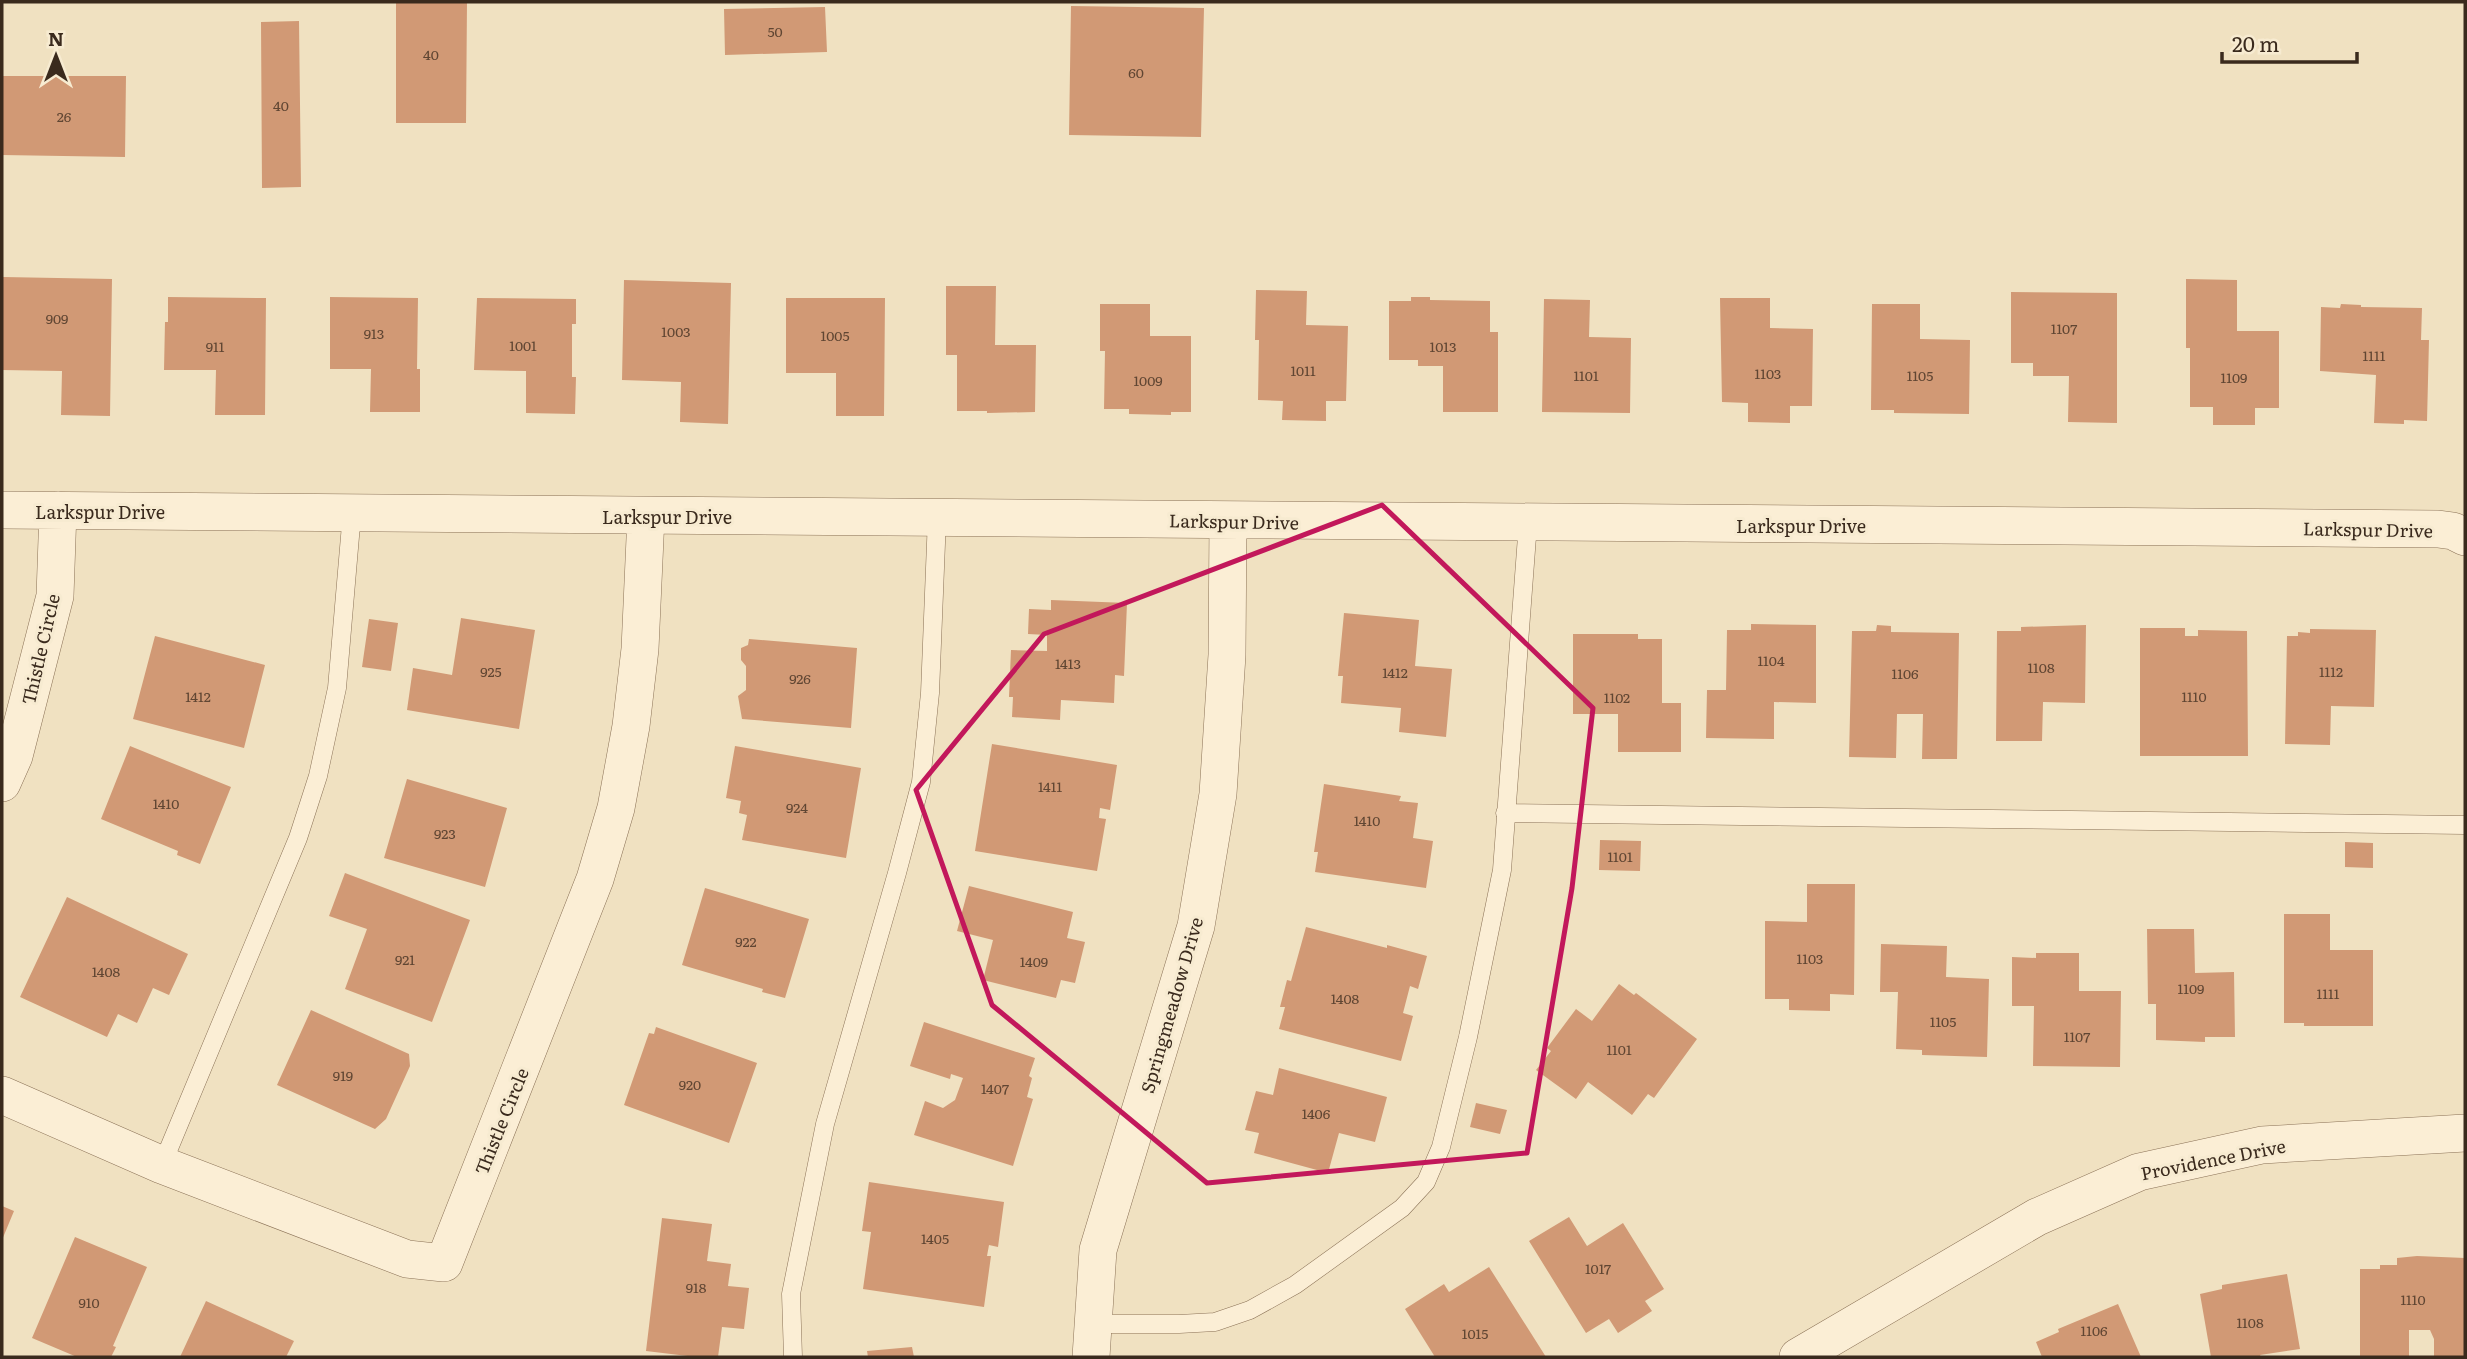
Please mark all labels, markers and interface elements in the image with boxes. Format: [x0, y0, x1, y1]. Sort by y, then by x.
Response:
north arrow [21, 21, 91, 91]
house number: 50 [767, 21, 783, 41]
scale bar [2222, 21, 2357, 65]
text: N [48, 24, 64, 52]
text: 20 m [2232, 27, 2279, 58]
house number: 40 [423, 44, 439, 64]
house number: 60 [1128, 62, 1144, 82]
house number: 40 [273, 95, 289, 115]
house number: 26 [57, 106, 72, 126]
house number: 909 [46, 308, 68, 328]
house number: 1107 [2051, 318, 2077, 338]
house number: 1003 [661, 321, 691, 341]
house number: 913 [364, 323, 384, 343]
house number: 1005 [821, 325, 850, 345]
house number: 1001 [509, 335, 537, 355]
house number: 911 [206, 336, 225, 356]
house number: 1013 [1429, 336, 1457, 356]
house number: 1111 [2363, 345, 2386, 365]
house number: 1011 [1290, 360, 1316, 380]
house number: 1103 [1755, 363, 1781, 383]
house number: 1101 [1573, 365, 1599, 385]
house number: 1105 [1907, 365, 1933, 385]
house number: 1109 [2221, 367, 2247, 387]
house number: 1009 [1133, 370, 1163, 390]
street label: Larkspur Drive [35, 498, 165, 525]
street label: Larkspur Drive [602, 503, 732, 530]
street label: Larkspur Drive [1169, 506, 1299, 536]
street label: Larkspur Drive [1736, 512, 1866, 539]
street label: Larkspur Drive [2303, 514, 2433, 544]
street label: Thistle Circle [14, 591, 66, 707]
house number: 1104 [1757, 650, 1785, 670]
house number: 1413 [1055, 653, 1081, 673]
house number: 1108 [2027, 657, 2055, 677]
house number: 925 [480, 661, 502, 681]
house number: 1112 [2319, 661, 2343, 681]
house number: 1412 [1382, 662, 1408, 682]
house number: 1106 [1891, 663, 1919, 683]
house number: 926 [789, 668, 811, 688]
house number: 1412 [185, 686, 211, 706]
house number: 1110 [2181, 686, 2207, 706]
house number: 1102 [1604, 687, 1630, 707]
house number: 1411 [1038, 776, 1062, 796]
house number: 1410 [153, 793, 179, 813]
house number: 924 [786, 797, 808, 817]
house number: 1410 [1354, 810, 1380, 830]
house number: 923 [434, 823, 456, 843]
house number: 1101 [1607, 846, 1633, 866]
street label: Springmeadow Drive [1133, 914, 1209, 1096]
house number: 922 [735, 931, 757, 951]
house number: 1103 [1797, 948, 1823, 968]
house number: 921 [395, 949, 415, 969]
house number: 1409 [1020, 951, 1048, 971]
house number: 1408 [92, 961, 121, 981]
house number: 1109 [2178, 978, 2204, 998]
house number: 1111 [2317, 983, 2340, 1003]
house number: 1408 [1331, 988, 1360, 1008]
house number: 1105 [1930, 1011, 1956, 1031]
house number: 1107 [2064, 1026, 2090, 1046]
house number: 1101 [1606, 1039, 1632, 1059]
street label: Thistle Circle [467, 1063, 535, 1179]
house number: 919 [333, 1065, 353, 1085]
house number: 920 [679, 1074, 701, 1094]
house number: 1407 [981, 1078, 1009, 1098]
house number: 1406 [1302, 1103, 1331, 1123]
street label: Providence Drive [2138, 1132, 2288, 1186]
house number: 1405 [921, 1228, 949, 1248]
house number: 1017 [1585, 1258, 1611, 1278]
house number: 918 [686, 1277, 707, 1297]
house number: 1110 [2400, 1289, 2426, 1309]
house number: 910 [78, 1292, 100, 1312]
house number: 1108 [2236, 1312, 2264, 1332]
house number: 1106 [2080, 1320, 2108, 1340]
house number: 1015 [1462, 1323, 1488, 1343]

